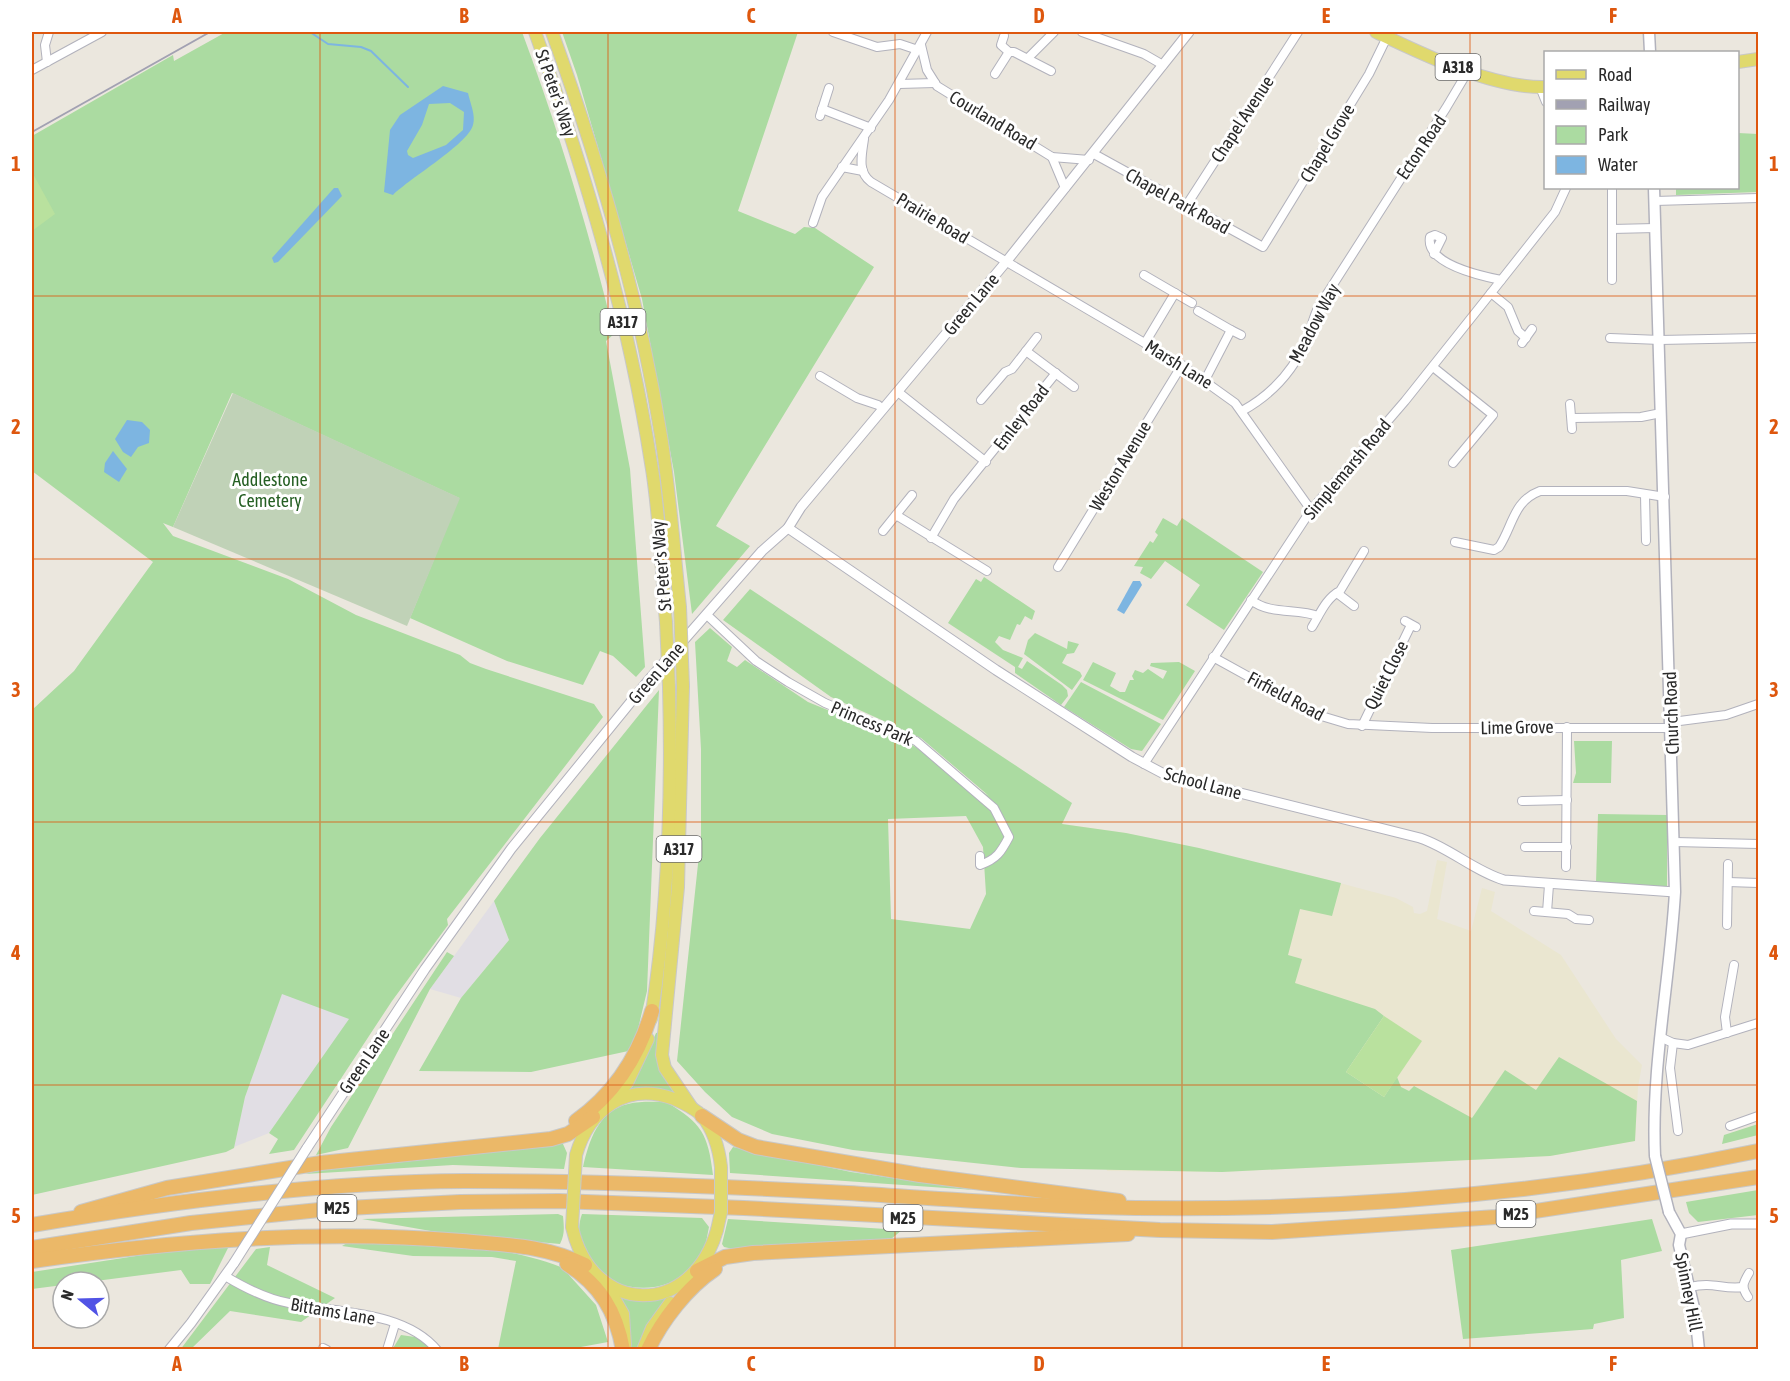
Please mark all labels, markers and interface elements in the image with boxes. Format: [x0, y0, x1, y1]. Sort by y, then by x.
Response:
text: A [171, 4, 182, 27]
text: B [459, 4, 469, 27]
text: C [747, 4, 756, 27]
text: D [1033, 4, 1045, 27]
text: E [1322, 4, 1331, 27]
text: F [1609, 4, 1617, 27]
street label: St Peter's Way [531, 47, 581, 139]
legend [1544, 51, 1739, 189]
road number: A318 [1436, 54, 1480, 80]
text: Road [1598, 64, 1632, 85]
street label: Chapel Avenue [1206, 72, 1278, 166]
street label: Courland Road [946, 86, 1040, 154]
text: Railway [1598, 94, 1650, 115]
street label: Chapel Grove [1295, 100, 1359, 186]
street label: Ecton Road [1392, 111, 1450, 183]
text: Park [1598, 124, 1628, 145]
text: 1 [11, 152, 21, 175]
text: 1 [1769, 152, 1779, 175]
text: Water [1598, 154, 1638, 175]
street label: Chapel Park Road [1122, 164, 1234, 238]
street label: Prairie Road [893, 188, 973, 248]
street label: Green Lane [939, 269, 1003, 339]
street label: Meadow Way [1284, 280, 1344, 366]
road number: A317 [600, 309, 646, 335]
street label: Marsh Lane [1141, 335, 1217, 393]
street label: Emley Road [989, 380, 1053, 454]
text: 2 [11, 415, 21, 438]
street label: Simplemarsh Road [1299, 415, 1395, 523]
text: 2 [1769, 415, 1779, 438]
street label: Weston Avenue [1085, 417, 1155, 515]
park label: Addlestone Cemetery [232, 469, 308, 511]
street label: St Peter's Way [647, 520, 675, 612]
street label: Quiet Close [1360, 637, 1412, 713]
street label: Green Lane [624, 638, 688, 708]
street label: Firfield Road [1244, 667, 1328, 725]
street label: Church Road [1659, 671, 1683, 755]
text: 3 [11, 678, 21, 701]
text: 3 [1769, 678, 1779, 701]
street label: Princess Park [828, 696, 916, 750]
street label: Lime Grove [1480, 716, 1554, 738]
street label: School Lane [1162, 763, 1244, 803]
road number: A317 [656, 836, 702, 862]
text: 4 [10, 941, 21, 964]
text: 4 [1768, 941, 1779, 964]
street label: Green Lane [334, 1024, 394, 1098]
road number: M25 [318, 1195, 356, 1221]
road number: M25 [1496, 1201, 1536, 1227]
text: 5 [11, 1204, 21, 1227]
text: 5 [1769, 1204, 1779, 1227]
road number: M25 [884, 1205, 922, 1231]
street label: Spinney Hill [1671, 1251, 1707, 1333]
north arrow [51, 1270, 111, 1330]
text: N [57, 1288, 77, 1303]
street label: Bittams Lane [289, 1293, 377, 1329]
text: A [171, 1352, 182, 1375]
text: B [459, 1352, 469, 1375]
text: C [747, 1352, 756, 1375]
text: D [1033, 1352, 1045, 1375]
text: E [1322, 1352, 1331, 1375]
text: F [1609, 1352, 1617, 1375]

